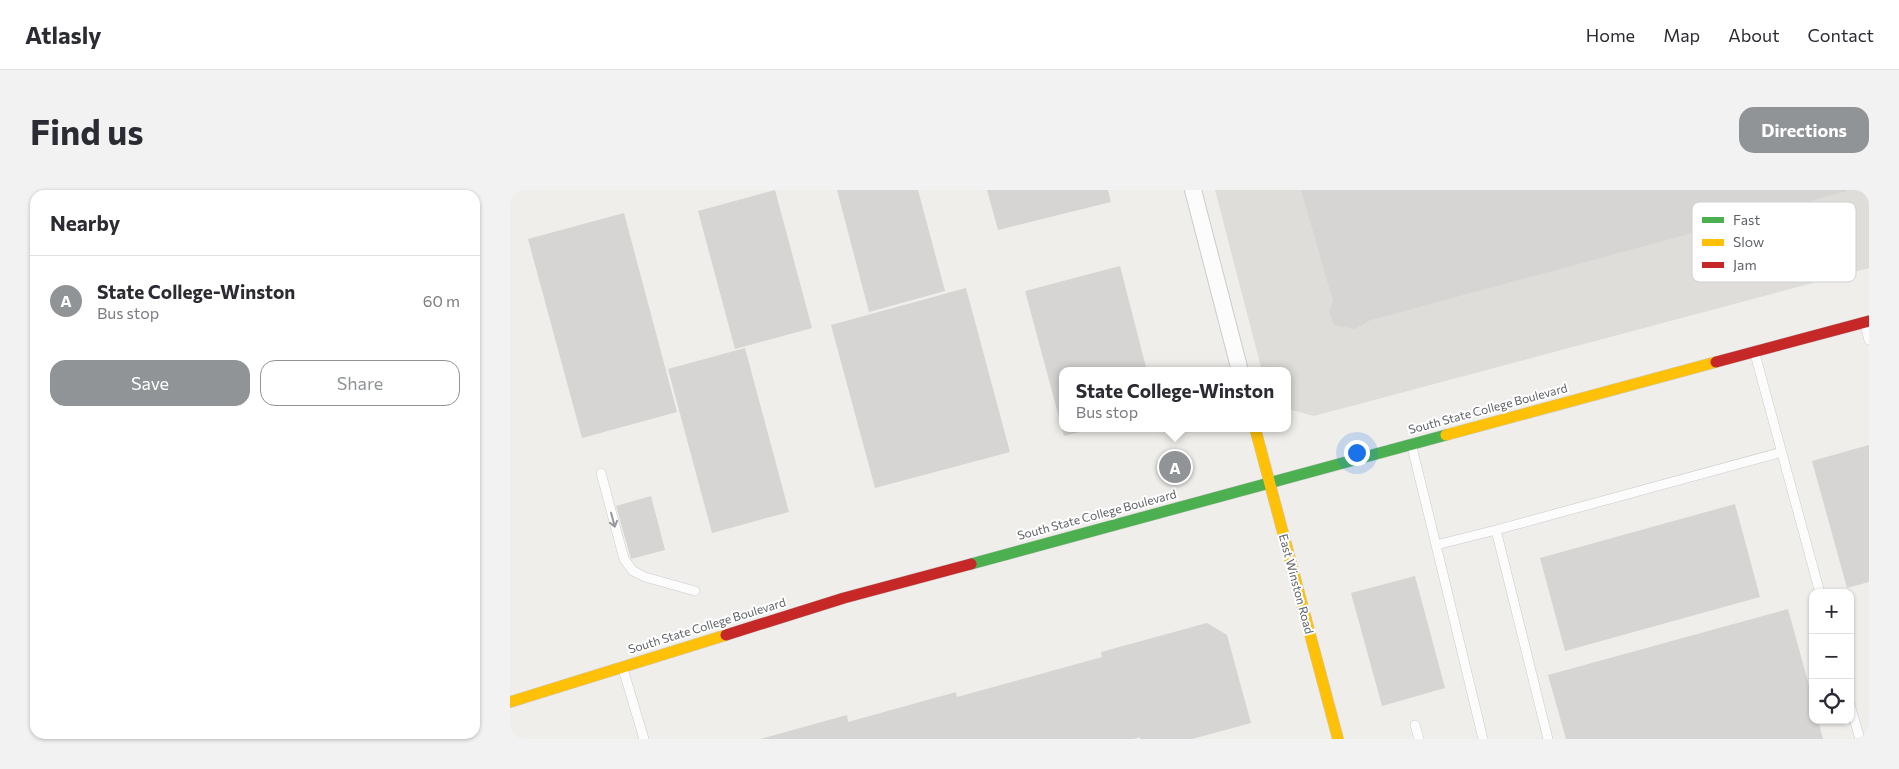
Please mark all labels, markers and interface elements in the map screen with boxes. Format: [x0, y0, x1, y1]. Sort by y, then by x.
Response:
text: Atlasly [25, 20, 102, 49]
text: Home [1586, 24, 1635, 46]
text: Map [1663, 24, 1700, 46]
text: About [1728, 24, 1780, 46]
text: Contact [1808, 24, 1874, 46]
button: Directions [1739, 107, 1869, 153]
text: Find us [30, 109, 144, 152]
legend [1692, 202, 1856, 282]
text: Nearby [50, 210, 120, 235]
text: Fast [1733, 211, 1760, 228]
text: Slow [1733, 233, 1764, 250]
text: Jam [1733, 256, 1757, 273]
text: State College-Winston [97, 280, 295, 303]
text: A [60, 291, 72, 310]
text: 60 m [423, 291, 460, 310]
text: Bus stop [97, 303, 159, 322]
button: Save [50, 360, 250, 406]
button: Share [260, 360, 460, 406]
popup [1059, 367, 1291, 432]
text: State College-Winston [1076, 379, 1274, 402]
street label: South State College Boulevard [1407, 380, 1569, 436]
text: Bus stop [1076, 402, 1138, 421]
your location [1344, 440, 1370, 466]
pin: A [1159, 448, 1191, 486]
street label: South State College Boulevard [1016, 486, 1178, 542]
one-way arrow [609, 512, 618, 528]
street label: East Winston Road [1277, 532, 1317, 635]
map controls [1809, 589, 1854, 724]
button: + [1809, 589, 1854, 634]
street label: South State College Boulevard [626, 594, 787, 656]
button: − [1809, 634, 1854, 679]
button: locate [1809, 679, 1854, 724]

